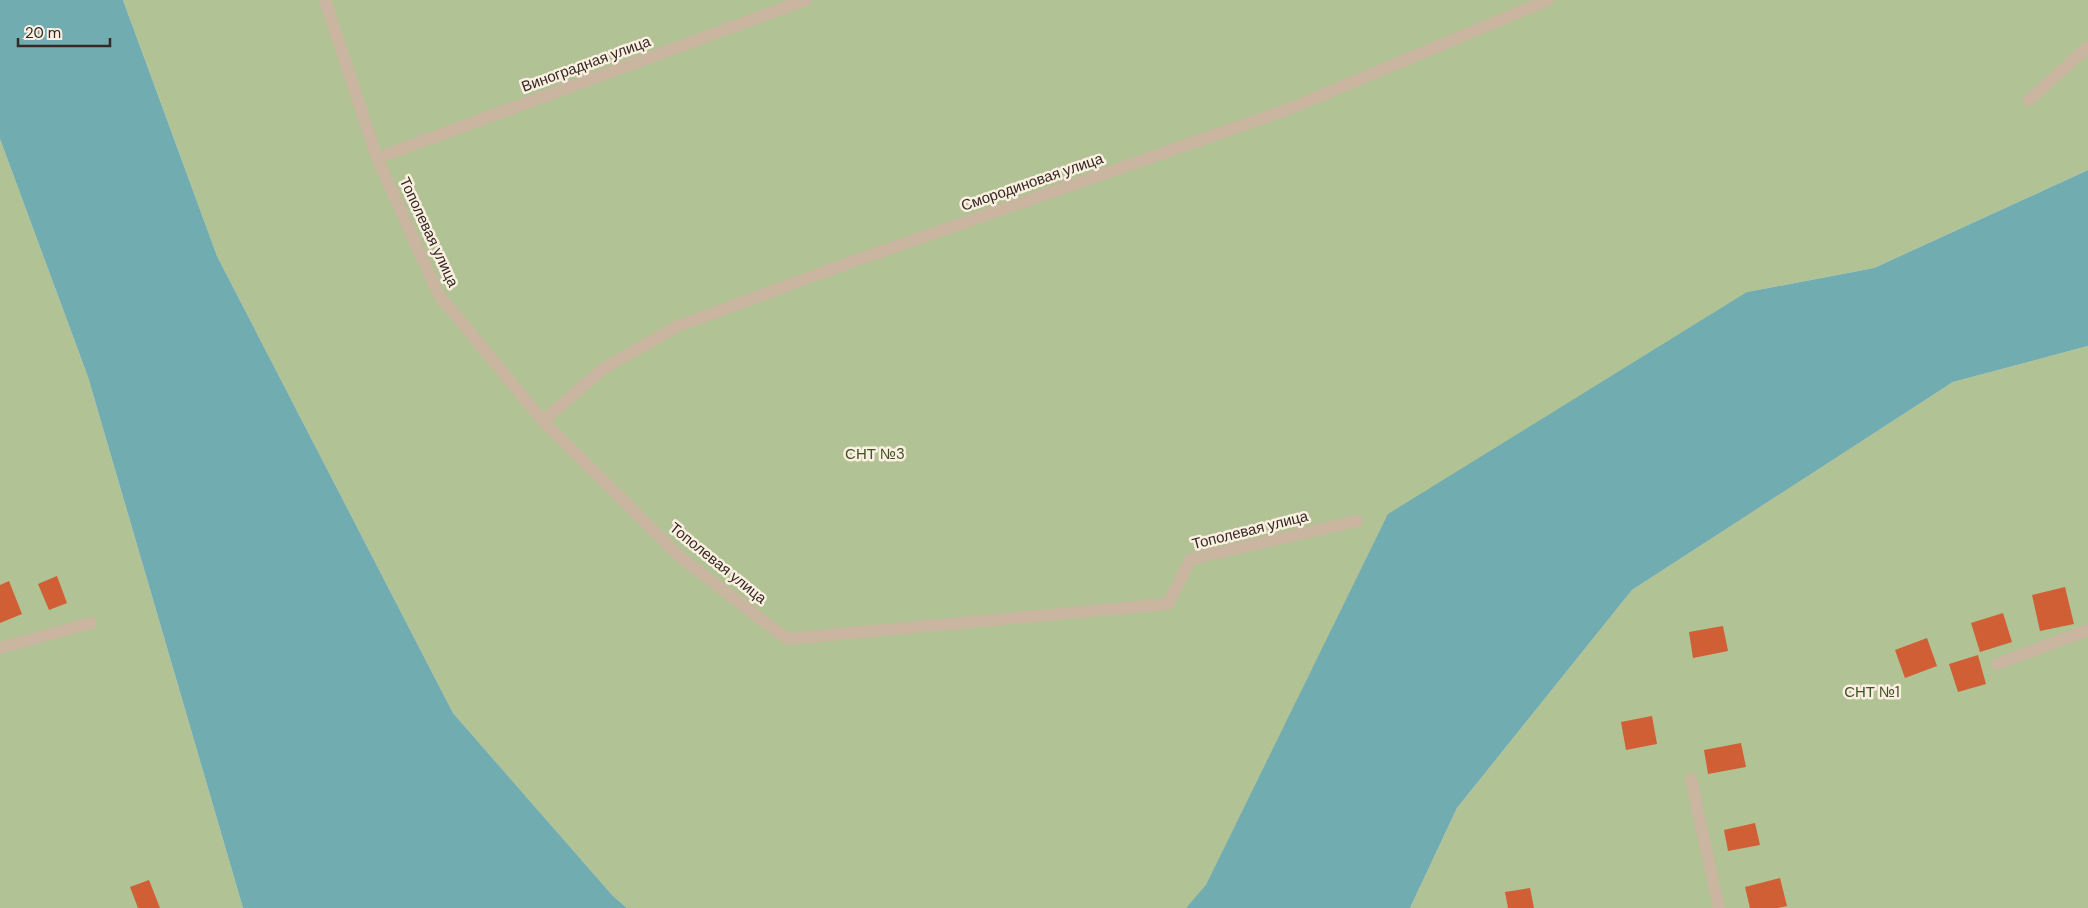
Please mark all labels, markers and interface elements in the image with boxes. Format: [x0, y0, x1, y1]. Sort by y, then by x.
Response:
scale bar [18, 15, 110, 47]
text: 20 m [25, 23, 61, 43]
street label: Виноградная улица [519, 31, 654, 97]
street label: Смородиновая улица [958, 148, 1106, 216]
street label: Тополевая улица [395, 174, 463, 291]
park label: СНТ №3 [845, 444, 905, 464]
street label: Тополевая улица [1190, 506, 1311, 554]
street label: Тополевая улица [665, 518, 771, 609]
park label: СНТ №1 [1844, 682, 1900, 702]

